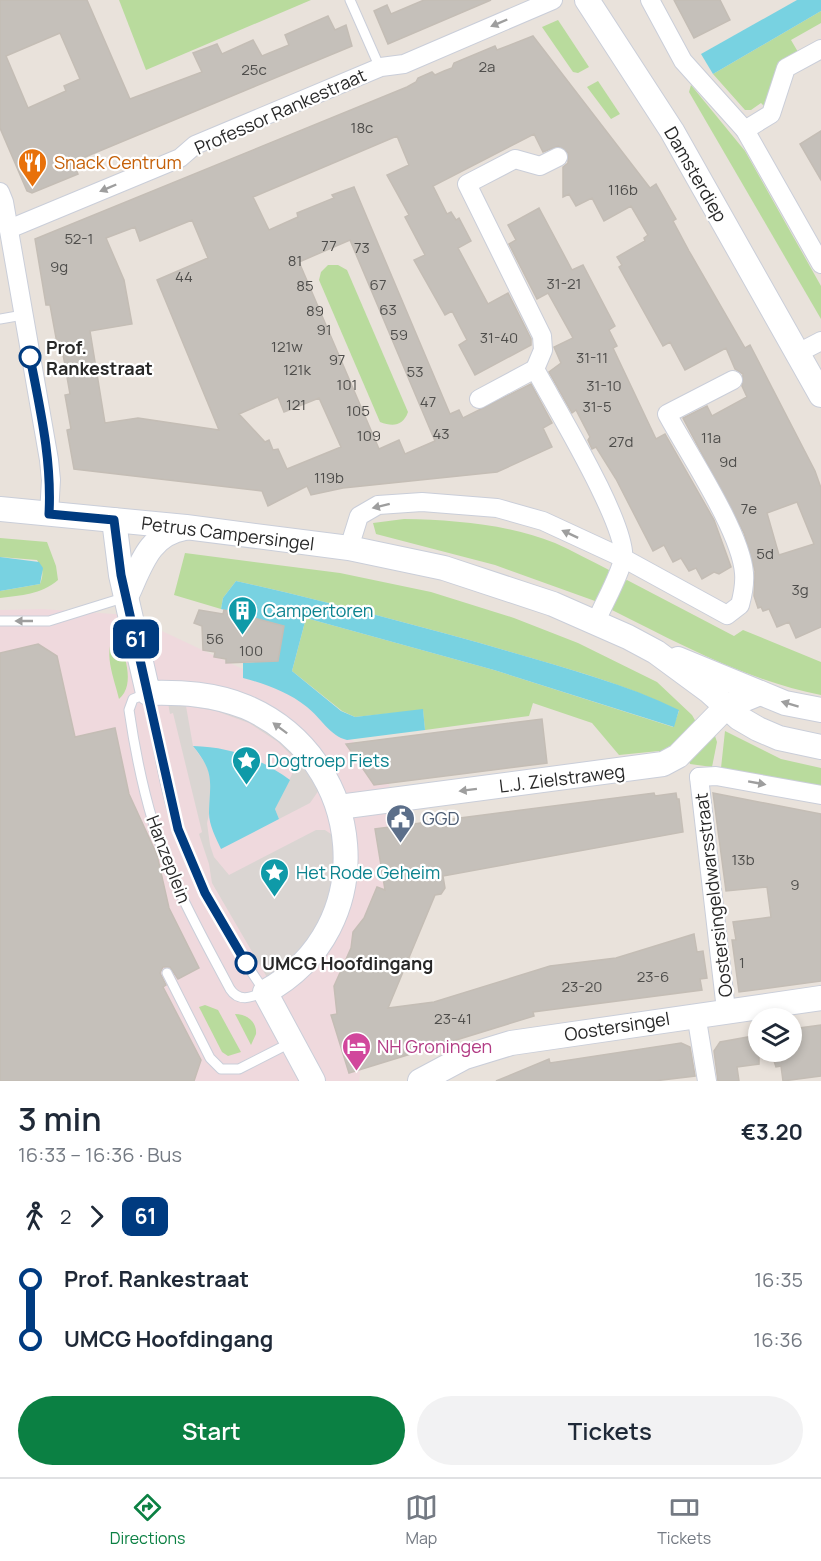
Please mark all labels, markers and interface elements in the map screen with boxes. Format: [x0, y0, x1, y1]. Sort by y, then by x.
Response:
one-way arrow [490, 19, 508, 28]
house number: 2a [479, 56, 495, 77]
house number: 25c [241, 59, 267, 80]
street label: Professor Rankestraat [190, 62, 370, 160]
house number: 18c [351, 117, 373, 138]
street label: Damsterdiep [659, 122, 733, 226]
restaurant icon: Snack Centrum [17, 146, 49, 188]
place label: Snack Centrum [54, 150, 182, 174]
house number: 116b [608, 179, 638, 200]
one-way arrow [99, 183, 117, 193]
house number: 52-1 [65, 228, 93, 249]
house number: 77 [321, 235, 337, 256]
house number: 73 [354, 237, 370, 258]
house number: 81 [288, 250, 302, 271]
house number: 9g [50, 256, 68, 277]
house number: 44 [175, 266, 193, 287]
house number: 31-21 [547, 273, 581, 294]
house number: 67 [370, 274, 386, 295]
house number: 85 [296, 275, 314, 296]
house number: 63 [379, 299, 397, 320]
house number: 89 [306, 300, 324, 321]
house number: 91 [316, 319, 332, 340]
house number: 59 [390, 324, 408, 345]
house number: 31-40 [480, 327, 518, 348]
place label: Prof. Rankestraat [46, 335, 153, 380]
house number: 121w [271, 336, 303, 357]
marker: Prof. Rankestraat [19, 346, 41, 368]
house number: 31-11 [576, 347, 608, 368]
house number: 97 [329, 349, 345, 370]
house number: 121k [283, 359, 311, 380]
house number: 53 [407, 361, 423, 382]
house number: 101 [337, 374, 357, 395]
house number: 31-10 [586, 375, 622, 396]
house number: 47 [420, 391, 436, 412]
house number: 121 [286, 394, 306, 415]
house number: 31-5 [582, 396, 612, 417]
house number: 105 [346, 400, 370, 421]
house number: 43 [432, 423, 450, 444]
house number: 109 [357, 425, 381, 446]
house number: 11a [701, 427, 721, 448]
house number: 27d [609, 431, 633, 452]
house number: 9d [719, 451, 737, 472]
house number: 119b [314, 467, 344, 488]
house number: 7e [741, 498, 757, 519]
one-way arrow [372, 502, 390, 512]
street label: Petrus Campersingel [140, 510, 316, 556]
one-way arrow [562, 529, 579, 538]
house number: 5d [756, 543, 774, 564]
house number: 3g [791, 579, 809, 600]
building icon: Campertoren [226, 594, 258, 636]
place label: Campertoren [263, 598, 374, 622]
one-way arrow [15, 616, 34, 626]
line badge: 61 [109, 620, 163, 658]
text: 61 [125, 625, 147, 653]
house number: 56 [206, 628, 224, 649]
house number: 100 [239, 640, 263, 661]
one-way arrow [781, 699, 799, 708]
one-way arrow [272, 722, 288, 734]
place icon: Dogtroep Fiets [230, 744, 262, 786]
place label: Dogtroep Fiets [267, 748, 390, 772]
street label: L.J. Zielstraweg [498, 758, 626, 798]
one-way arrow [747, 779, 766, 788]
one-way arrow [459, 785, 478, 795]
street label: Oostersingeldwarsstraat [689, 791, 737, 999]
public building icon: GGD [385, 802, 417, 844]
place label: GGD [422, 806, 459, 830]
street label: Hanzeplein [141, 812, 197, 906]
house number: 13b [731, 849, 755, 870]
place icon: Het Rode Geheim [259, 856, 291, 898]
place label: Het Rode Geheim [296, 860, 440, 884]
house number: 9 [790, 874, 800, 895]
place label: UMCG Hoofdingang [262, 951, 433, 975]
marker: UMCG Hoofdingang [235, 952, 257, 974]
house number: 1 [739, 952, 745, 973]
house number: 23-6 [637, 966, 669, 987]
house number: 23-20 [562, 976, 602, 997]
street label: Oostersingel [563, 1006, 671, 1046]
house number: 23-41 [434, 1008, 472, 1029]
map controls [748, 1008, 802, 1062]
button: layers [748, 1008, 802, 1062]
hotel icon: NH Groningen [340, 1030, 372, 1072]
place label: NH Groningen [377, 1034, 492, 1058]
text: 3 min [18, 1096, 102, 1141]
text: €3.20 [741, 1117, 803, 1147]
text: 16:33 – 16:36 · Bus [18, 1141, 182, 1168]
icon: walk [18, 1200, 51, 1233]
icon: forward [80, 1200, 113, 1233]
text: 61 [134, 1202, 156, 1230]
text: 2 [60, 1203, 71, 1230]
text: Prof. Rankestraat [64, 1264, 249, 1294]
text: 16:35 [754, 1266, 803, 1293]
text: UMCG Hoofdingang [64, 1324, 273, 1354]
text: 16:36 [753, 1326, 803, 1353]
button: Start [18, 1396, 405, 1465]
button: Tickets [417, 1396, 803, 1465]
tab: Directions [110, 1491, 185, 1549]
tab: Map [405, 1491, 438, 1549]
tab: Tickets [657, 1491, 711, 1549]

